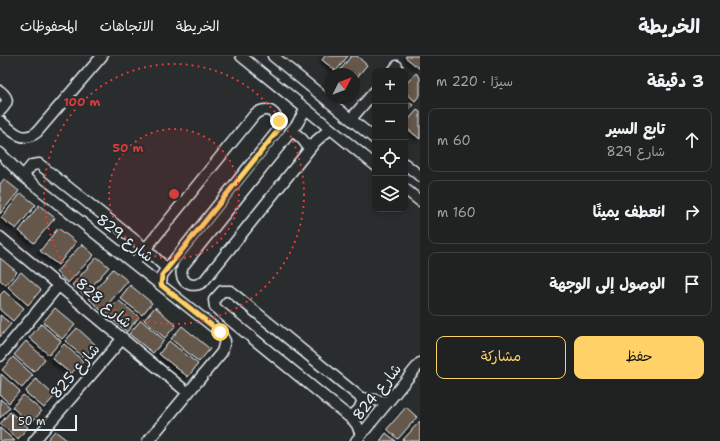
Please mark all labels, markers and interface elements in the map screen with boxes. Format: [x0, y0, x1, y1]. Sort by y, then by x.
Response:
text: الخريطة [638, 14, 700, 39]
text: المحفوظات [20, 17, 78, 35]
text: الاتجاهات [100, 17, 154, 35]
text: الخريطة [176, 17, 219, 35]
north arrow [324, 68, 360, 104]
map controls [372, 68, 408, 212]
button: + [372, 68, 408, 104]
text: 3 دقيقة [647, 70, 704, 92]
text: سيرًا · 220 m [436, 73, 513, 90]
text: 100 m [64, 94, 101, 110]
button: − [372, 104, 408, 140]
route end [270, 112, 288, 130]
text: تابع السير [606, 119, 665, 139]
icon: ahead [681, 129, 703, 151]
text: 60 m [437, 132, 471, 149]
text: 50 m [113, 140, 144, 156]
button: locate [372, 140, 408, 176]
text: شارع 829 [607, 143, 665, 160]
button: layers [372, 176, 408, 212]
centre of rings [167, 187, 181, 201]
icon: right [681, 201, 703, 223]
text: انعطف يمينًا [593, 202, 665, 222]
text: 160 m [437, 204, 476, 221]
street label: شارع 829 [92, 209, 158, 267]
icon: arrive [681, 273, 703, 295]
street label: شارع 828 [72, 274, 136, 332]
text: الوصول إلى الوجهة [549, 274, 665, 294]
route start [211, 323, 229, 341]
button: مشاركة [436, 336, 566, 379]
button: حفظ [574, 336, 704, 379]
street label: شارع 825 [46, 339, 104, 403]
street label: شارع 824 [348, 360, 406, 424]
scale bar [12, 413, 77, 432]
text: 50 m [18, 414, 46, 429]

